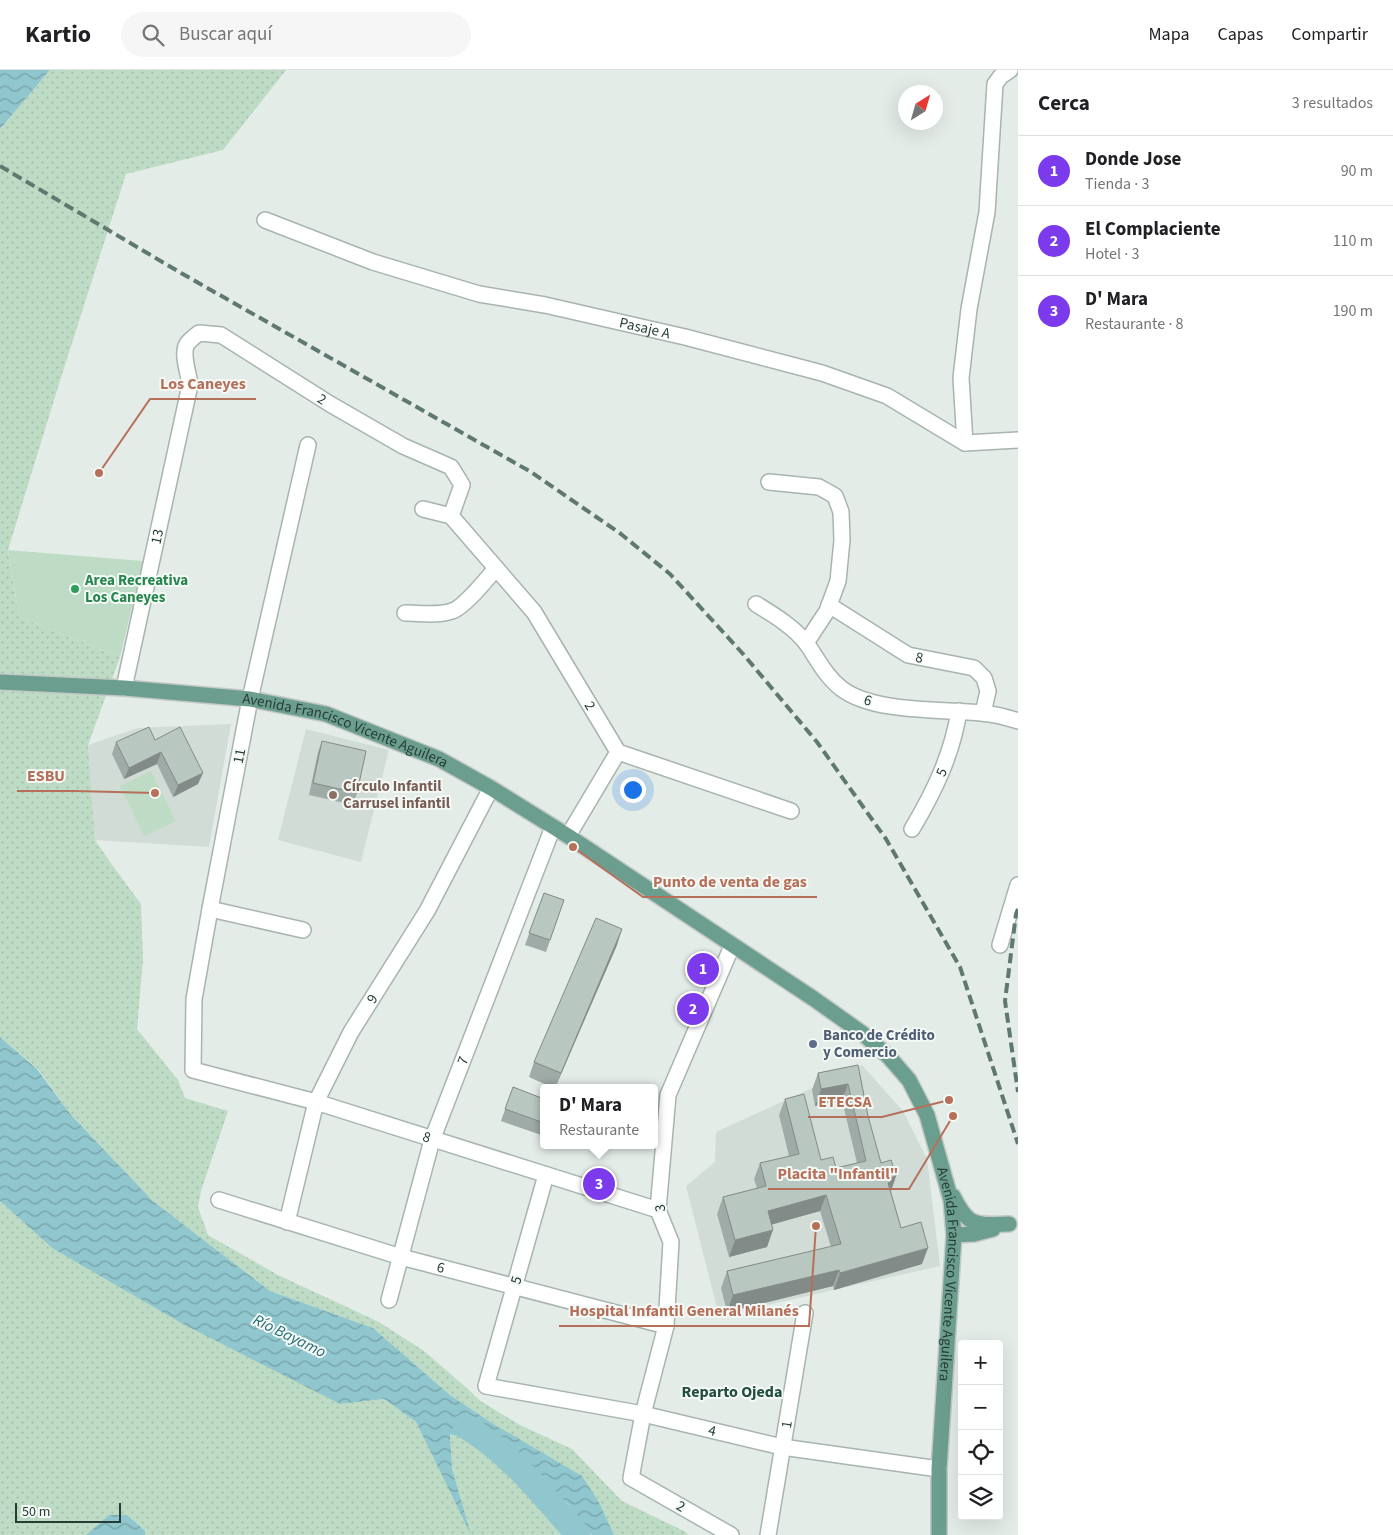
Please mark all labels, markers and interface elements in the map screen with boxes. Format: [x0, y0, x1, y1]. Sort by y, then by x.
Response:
search box [121, 12, 471, 57]
text: Kartio [25, 17, 91, 52]
icon: search [139, 21, 167, 49]
text: Buscar aquí [179, 21, 272, 48]
text: Mapa [1149, 22, 1190, 47]
text: Capas [1218, 22, 1263, 47]
text: Compartir [1291, 22, 1368, 47]
north arrow [898, 85, 943, 130]
text: Cerca [1038, 88, 1090, 118]
text: 3 resultados [1292, 92, 1373, 114]
text: Donde Jose [1085, 146, 1181, 173]
text: 1 [1050, 160, 1058, 182]
text: 90 m [1341, 160, 1373, 182]
text: Tienda · 3 [1085, 173, 1149, 195]
text: El Complaciente [1085, 216, 1221, 243]
text: 2 [1050, 230, 1058, 252]
text: 110 m [1333, 230, 1373, 252]
text: Hotel · 3 [1085, 243, 1139, 265]
text: D' Mara [1085, 286, 1148, 313]
text: 3 [1050, 300, 1058, 322]
text: 190 m [1333, 300, 1373, 322]
street label: Pasaje A [617, 312, 673, 344]
text: Restaurante · 8 [1085, 313, 1184, 335]
callout: Los Caneyes [150, 368, 256, 399]
text: Los Caneyes [160, 373, 246, 395]
street label: 2 [313, 389, 331, 410]
street label: 13 [146, 527, 169, 546]
place label: Area Recreativa Los Caneyes [84, 570, 188, 608]
marker: Area Recreativa Los Caneyes [69, 583, 81, 595]
street label: 8 [913, 647, 925, 669]
street label: Avenida Francisco Vicente Aguilera [242, 688, 452, 773]
street label: 6 [861, 689, 874, 712]
street label: 2 [579, 697, 601, 715]
street label: 11 [228, 747, 251, 765]
callout: ESBU [17, 760, 75, 791]
text: ESBU [27, 765, 65, 787]
street label: 5 [931, 765, 953, 780]
place label: Círculo Infantil Carrusel infantil [343, 776, 451, 814]
your location [620, 777, 646, 803]
marker: Círculo Infantil Carrusel infantil [327, 789, 339, 801]
callout: Punto de venta de gas [643, 866, 817, 897]
text: Punto de venta de gas [653, 871, 807, 893]
pin: 1 [687, 950, 719, 988]
street label: 9 [361, 990, 383, 1008]
pin: 2 [677, 990, 709, 1028]
place label: Banco de Crédito y Comercio [823, 1025, 935, 1063]
marker: Banco de Crédito y Comercio [807, 1038, 819, 1050]
street label: 7 [452, 1053, 474, 1068]
popup [540, 1084, 658, 1149]
callout: ETECSA [808, 1086, 882, 1117]
text: ETECSA [818, 1091, 873, 1113]
text: D' Mara [559, 1092, 622, 1119]
text: Restaurante [559, 1119, 639, 1141]
street label: 8 [420, 1126, 433, 1149]
callout: Placita "Infantil" [768, 1158, 909, 1189]
text: Placita "Infantil" [778, 1163, 898, 1185]
street label: Avenida Francisco Vicente Aguilera [931, 1164, 964, 1382]
pin: 3 [583, 1165, 615, 1203]
street label: 3 [650, 1203, 671, 1213]
street label: 6 [435, 1257, 447, 1279]
street label: 5 [505, 1274, 528, 1287]
callout: Hospital Infantil General Milanés [559, 1295, 809, 1326]
text: Hospital Infantil General Milanés [569, 1300, 799, 1322]
water label: Río Bayamo [249, 1309, 330, 1363]
map controls [958, 1340, 1003, 1520]
button: + [958, 1340, 1003, 1385]
district label: Reparto Ojeda [682, 1381, 782, 1403]
button: − [958, 1385, 1003, 1430]
street label: 1 [776, 1419, 798, 1430]
street label: 4 [706, 1420, 719, 1442]
button: locate [958, 1430, 1003, 1475]
button: layers [958, 1475, 1003, 1520]
street label: 2 [672, 1495, 689, 1517]
scale bar [15, 1500, 121, 1523]
text: 50 m [22, 1502, 50, 1522]

